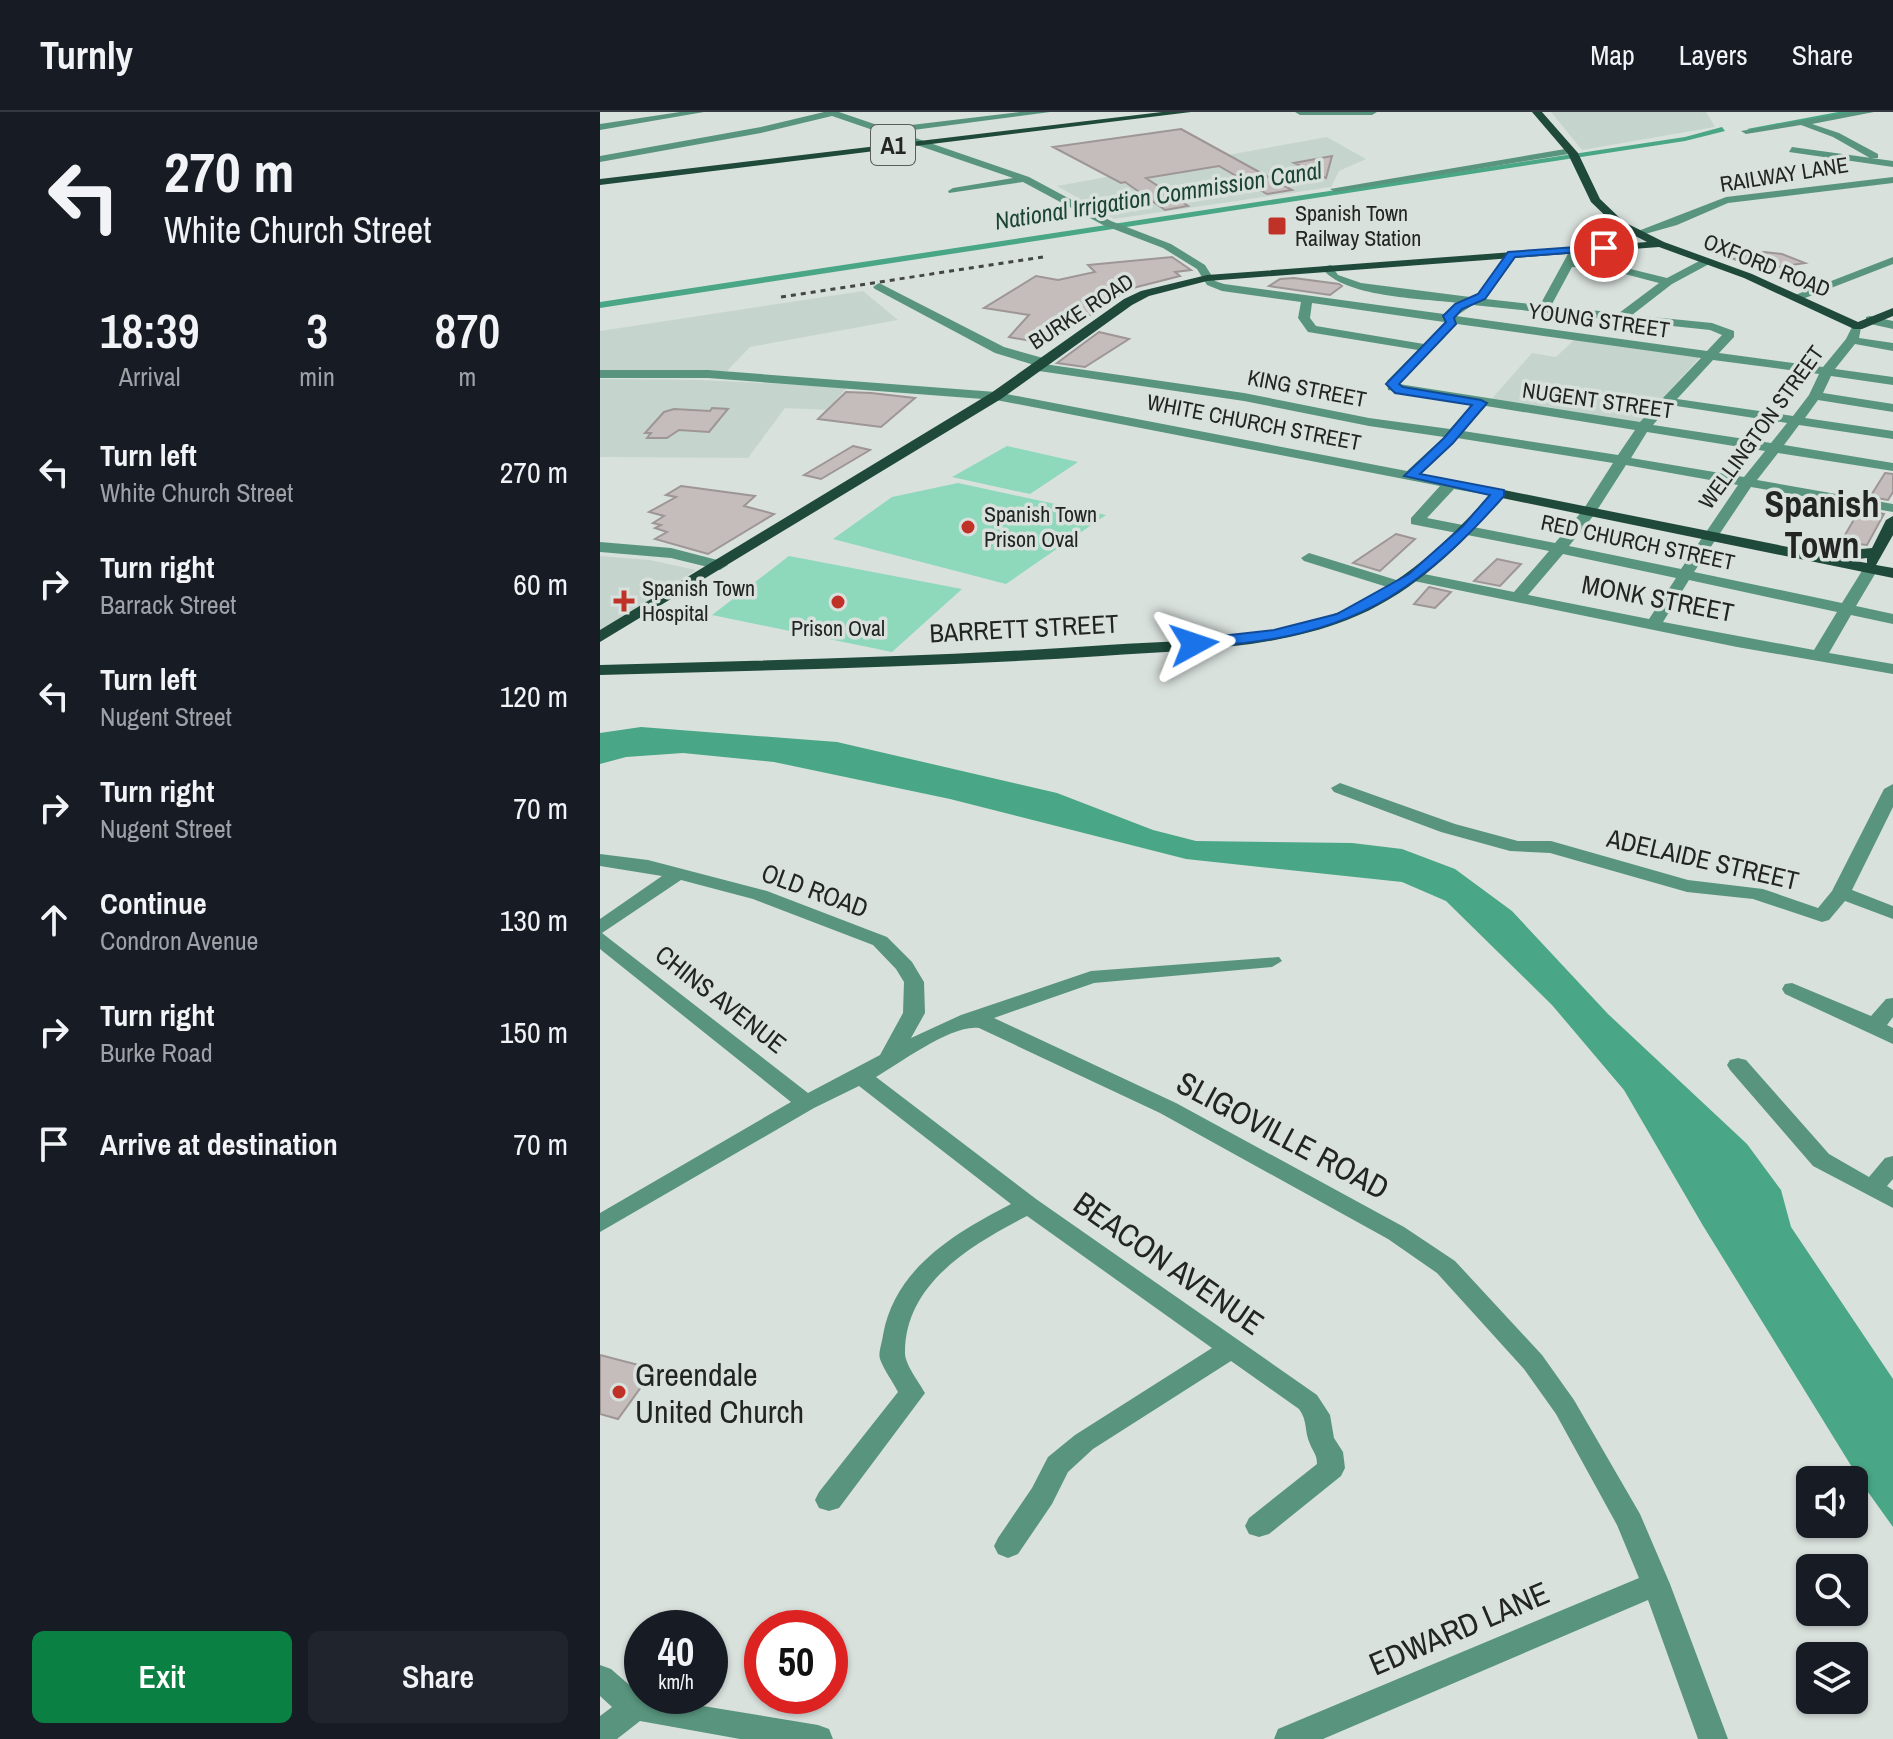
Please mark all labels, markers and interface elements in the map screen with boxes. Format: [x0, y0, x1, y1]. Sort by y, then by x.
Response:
text: Turnly [40, 30, 133, 81]
text: Map [1590, 36, 1635, 74]
text: Layers [1679, 36, 1748, 74]
text: Share [1792, 36, 1853, 74]
road number: A1 [871, 125, 915, 165]
text: 270 m [164, 134, 294, 209]
icon: left [32, 144, 136, 248]
street label: RAILWAY LANE [1718, 149, 1850, 199]
water label: National Irrigation Commission Canal [992, 153, 1324, 237]
place label: Spanish Town Railway Station [1295, 198, 1421, 253]
text: White Church Street [164, 206, 431, 254]
pin [1570, 214, 1638, 282]
marker: Spanish Town Railway Station [1266, 215, 1288, 237]
icon: arrive [1582, 226, 1626, 270]
street label: OXFORD ROAD [1699, 226, 1835, 304]
street label: BURKE ROAD [1023, 266, 1139, 356]
street label: YOUNG STREET [1526, 295, 1672, 345]
text: 18:39 [100, 298, 200, 363]
text: 3 [306, 298, 328, 363]
text: 870 [435, 298, 500, 363]
street label: WELLINGTON STREET [1692, 339, 1830, 515]
text: Arrival [119, 359, 180, 394]
text: min [299, 359, 335, 394]
text: m [459, 359, 476, 394]
street label: KING STREET [1245, 362, 1369, 414]
street label: NUGENT STREET [1521, 375, 1675, 425]
street label: WHITE CHURCH STREET [1144, 387, 1364, 457]
text: Turn left [100, 435, 197, 475]
icon: left [32, 450, 76, 494]
text: 270 m [500, 452, 568, 492]
text: White Church Street [100, 475, 293, 510]
district label: Spanish Town [1765, 480, 1879, 569]
place label: Spanish Town Prison Oval [984, 499, 1097, 554]
street label: RED CHURCH STREET [1538, 507, 1738, 577]
marker: Spanish Town Prison Oval [959, 518, 977, 536]
text: Turn right [100, 547, 214, 587]
icon: right [32, 562, 76, 606]
text: 60 m [513, 564, 568, 604]
street label: MONK STREET [1579, 566, 1737, 630]
place label: Spanish Town Hospital [642, 573, 755, 628]
text: Barrack Street [100, 587, 236, 622]
marker: Spanish Town Hospital [613, 590, 635, 612]
marker: Prison Oval [829, 593, 847, 611]
position arrow [1152, 602, 1236, 686]
street label: BARRETT STREET [929, 606, 1119, 650]
place label: Prison Oval [791, 613, 885, 643]
text: Turn left [100, 659, 197, 699]
icon: left [32, 674, 76, 718]
text: 120 m [500, 676, 568, 716]
text: Nugent Street [100, 699, 232, 734]
text: Turn right [100, 771, 214, 811]
icon: right [32, 786, 76, 830]
text: 70 m [513, 788, 568, 828]
text: Nugent Street [100, 811, 232, 846]
street label: ADELAIDE STREET [1603, 820, 1802, 898]
street label: OLD ROAD [757, 855, 873, 925]
text: Continue [100, 883, 207, 923]
icon: ahead [32, 898, 76, 942]
text: 130 m [500, 900, 568, 940]
text: Condron Avenue [100, 923, 258, 958]
street label: CHINS AVENUE [648, 937, 794, 1061]
text: Turn right [100, 995, 214, 1035]
icon: right [32, 1010, 76, 1054]
text: 150 m [500, 1012, 568, 1052]
text: Burke Road [100, 1035, 213, 1070]
street label: SLIGOVILLE ROAD [1169, 1061, 1397, 1209]
icon: arrive [32, 1122, 76, 1166]
text: Arrive at destination [100, 1124, 338, 1164]
text: 70 m [513, 1124, 568, 1164]
street label: BEACON AVENUE [1065, 1182, 1273, 1344]
place label: Greendale United Church [635, 1353, 804, 1433]
marker: Greendale United Church [610, 1383, 628, 1401]
map controls [1796, 1466, 1868, 1714]
button: sound [1796, 1466, 1868, 1538]
button: search [1796, 1554, 1868, 1626]
street label: EDWARD LANE [1362, 1571, 1556, 1685]
speed limit sign: 50 [744, 1610, 848, 1714]
text: 40 [658, 1625, 694, 1678]
button: Exit [32, 1631, 292, 1723]
button: Share [308, 1631, 568, 1723]
button: layers [1796, 1642, 1868, 1714]
text: km/h [658, 1668, 694, 1695]

